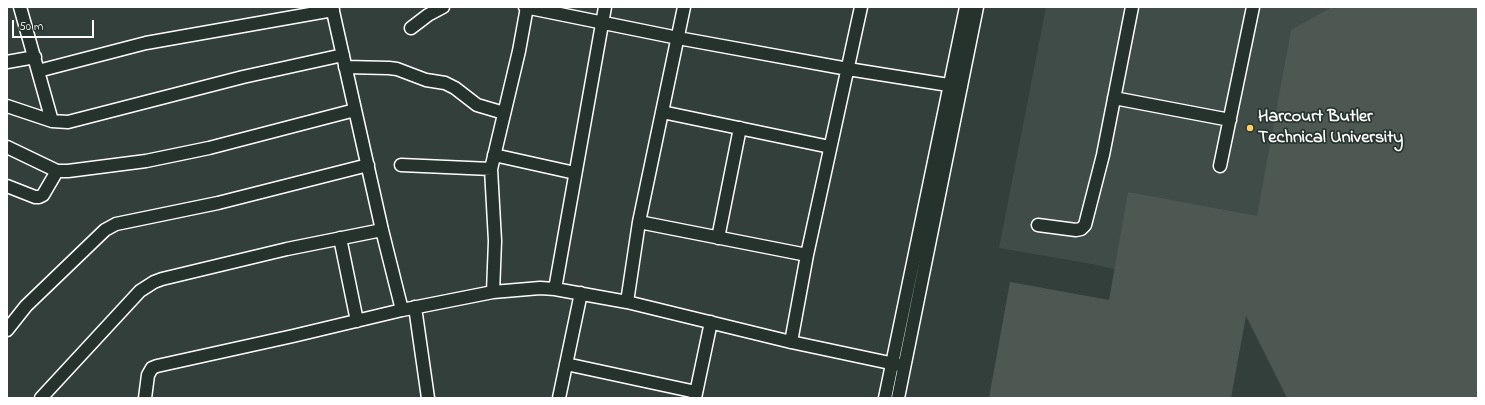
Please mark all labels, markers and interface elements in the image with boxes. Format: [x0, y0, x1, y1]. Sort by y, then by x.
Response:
scale bar [14, 12, 96, 38]
text: 50 m [19, 18, 43, 36]
place label: Harcourt Butler Technical University [1258, 107, 1403, 150]
marker: Harcourt Butler Technical University [1245, 123, 1255, 133]

